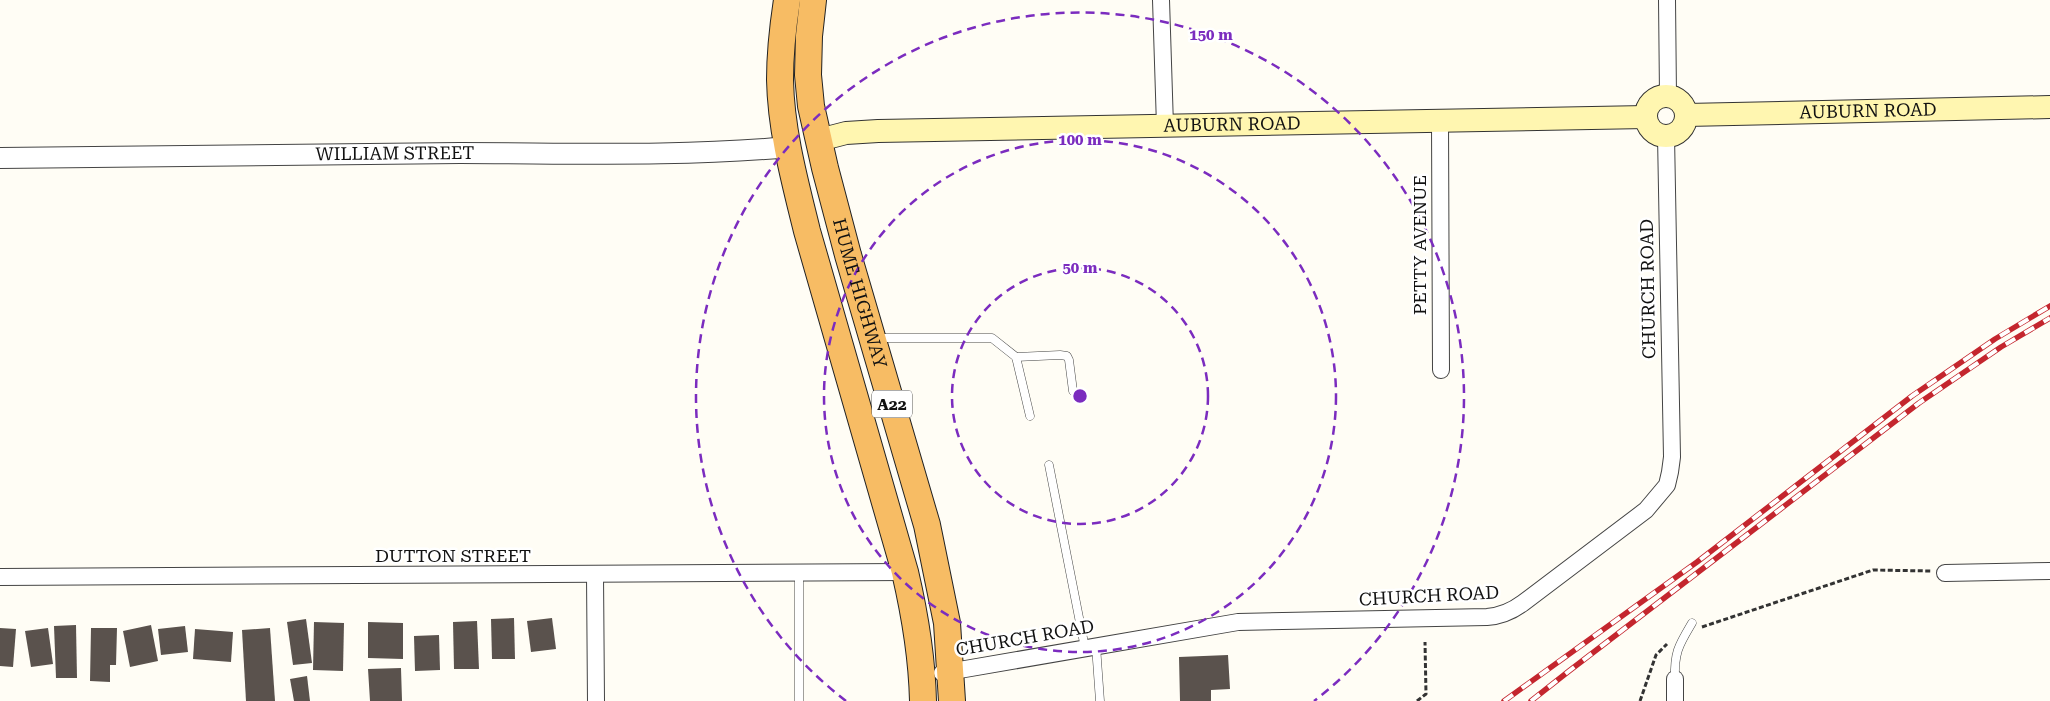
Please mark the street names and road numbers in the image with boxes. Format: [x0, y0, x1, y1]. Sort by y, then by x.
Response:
street label: AUBURN ROAD [1799, 98, 1937, 123]
street label: AUBURN ROAD [1163, 112, 1301, 136]
street label: WILLIAM STREET [315, 142, 474, 164]
street label: PETTY AVENUE [1409, 175, 1430, 315]
street label: HUME HIGHWAY [829, 216, 892, 371]
street label: CHURCH ROAD [1636, 219, 1659, 359]
road number: A22 [872, 390, 912, 418]
street label: DUTTON STREET [375, 545, 531, 566]
street label: CHURCH ROAD [1358, 581, 1500, 610]
street label: CHURCH ROAD [954, 615, 1096, 660]

